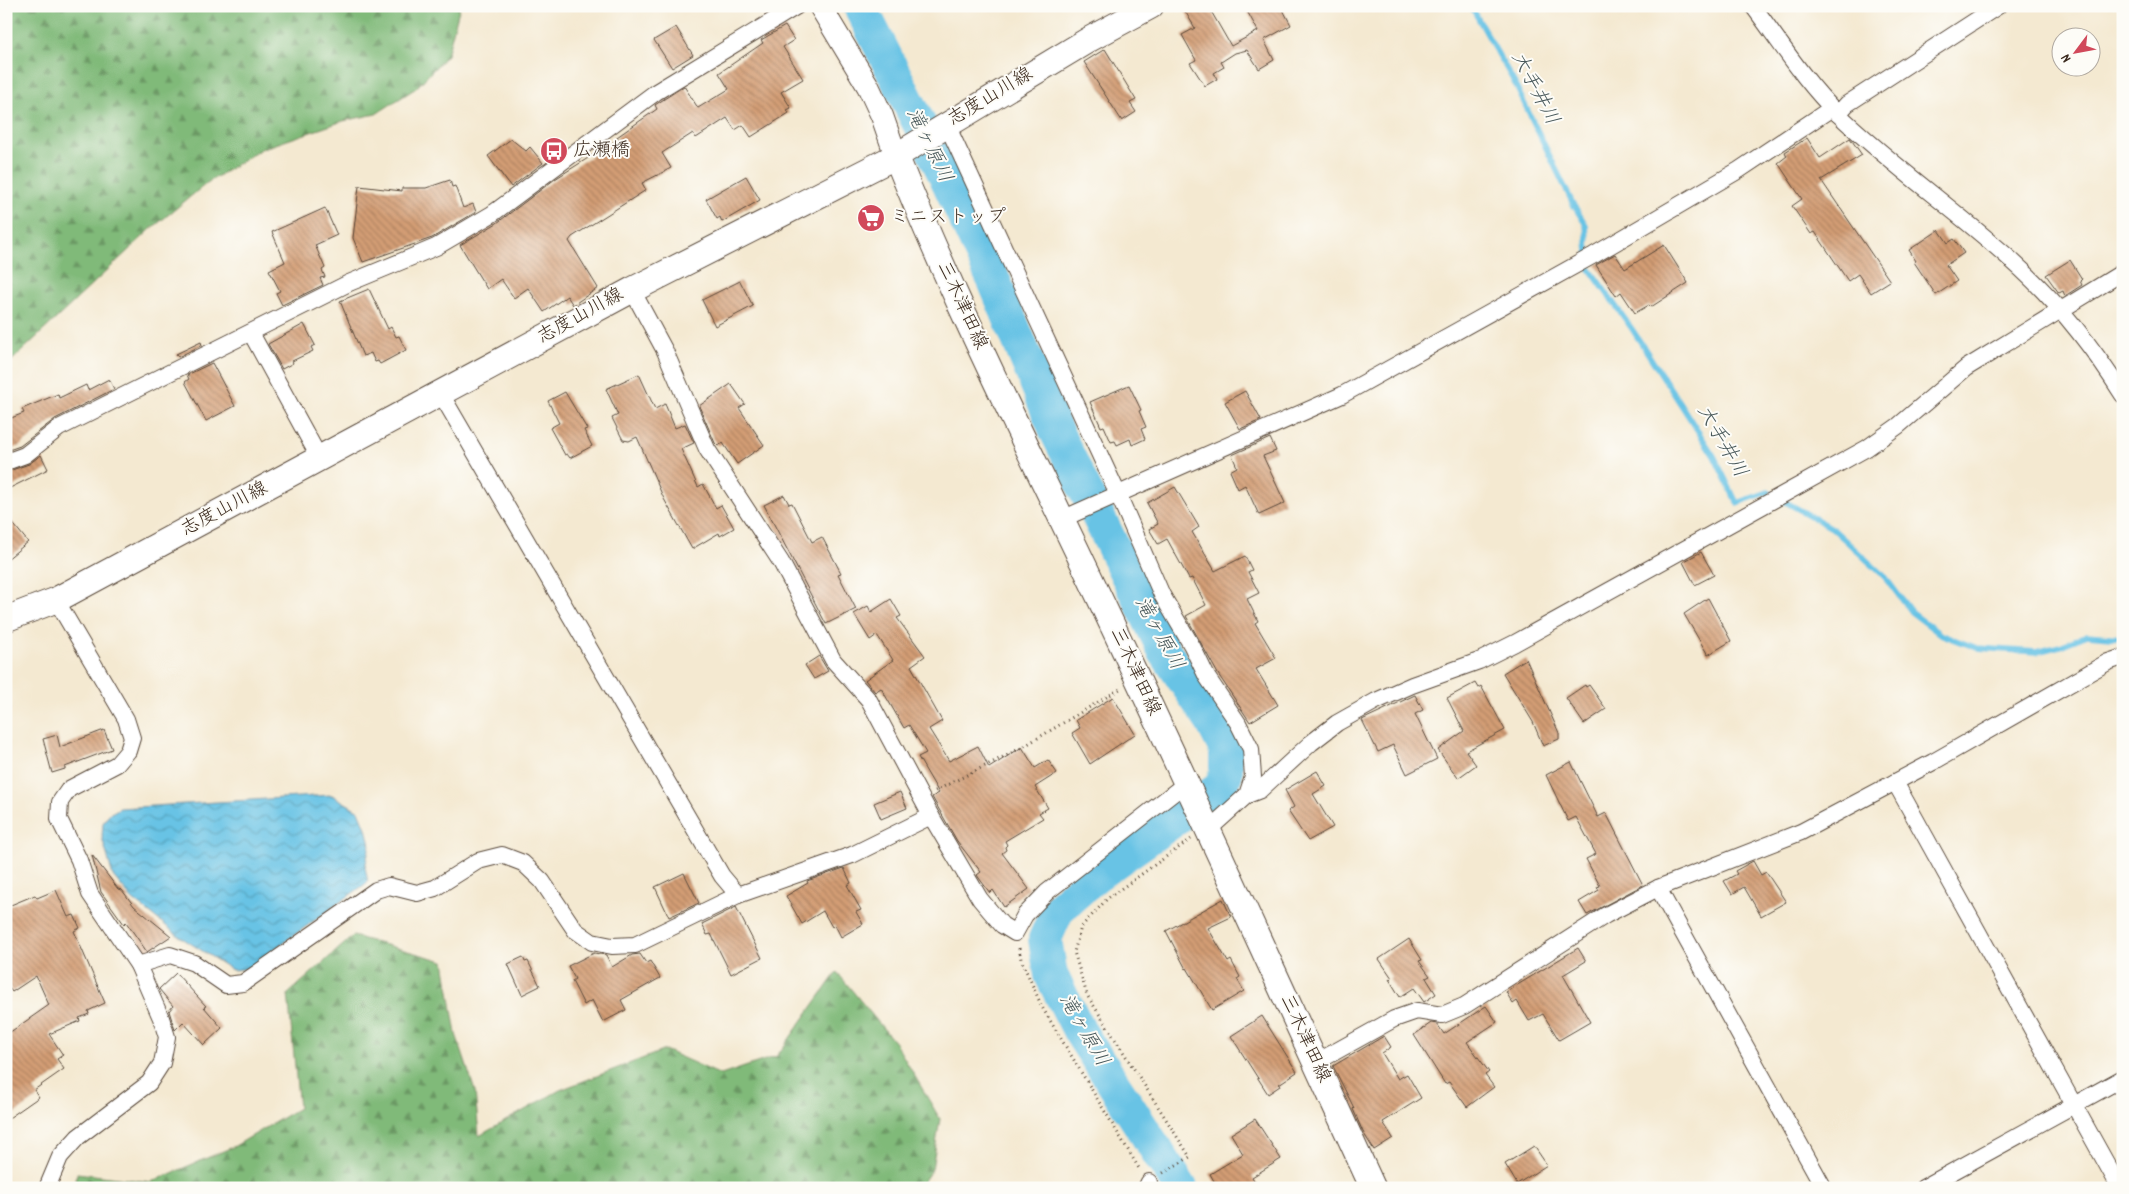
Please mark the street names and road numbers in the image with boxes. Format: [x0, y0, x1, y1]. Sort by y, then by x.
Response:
street label: 志度山川線 [943, 62, 1039, 134]
street label: 三木津田線 [929, 257, 993, 355]
street label: 志度山川線 [533, 282, 629, 352]
street label: 志度山川線 [177, 476, 273, 544]
street label: 三木津田線 [1102, 623, 1166, 721]
street label: 三木津田線 [1272, 990, 1336, 1088]

